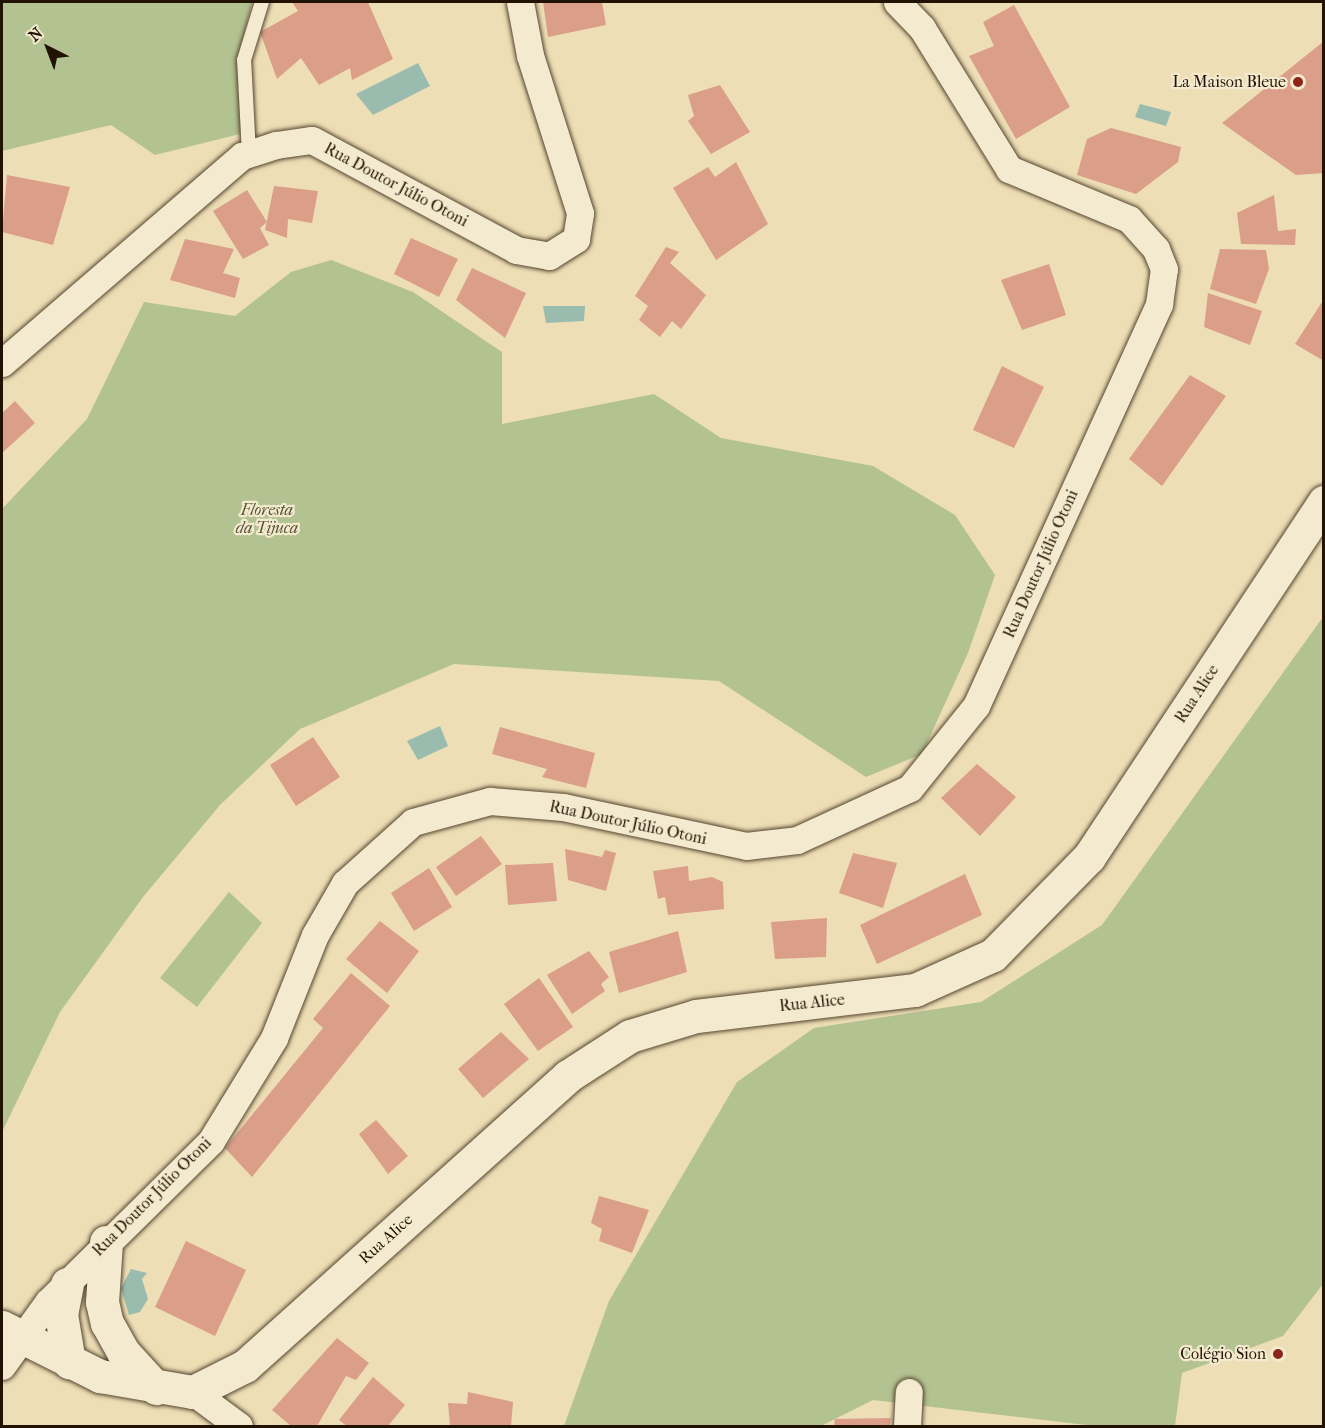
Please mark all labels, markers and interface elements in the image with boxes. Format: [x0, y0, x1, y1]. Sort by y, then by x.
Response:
north arrow [18, 18, 78, 78]
text: N [25, 23, 46, 45]
place label: La Maison Bleue [1173, 72, 1286, 92]
marker: La Maison Bleue [1291, 75, 1305, 89]
street label: Rua Doutor Júlio Otoni [321, 139, 471, 231]
street label: Rua Doutor Júlio Otoni [1000, 487, 1082, 641]
park label: Floresta da Tijuca [236, 500, 298, 538]
street label: Rua Alice [1171, 661, 1223, 727]
street label: Rua Doutor Júlio Otoni [548, 797, 708, 849]
street label: Rua Alice [778, 990, 846, 1016]
street label: Rua Doutor Júlio Otoni [89, 1134, 215, 1260]
street label: Rua Alice [355, 1210, 417, 1268]
place label: Colégio Sion [1180, 1344, 1266, 1364]
marker: Colégio Sion [1271, 1347, 1285, 1361]

